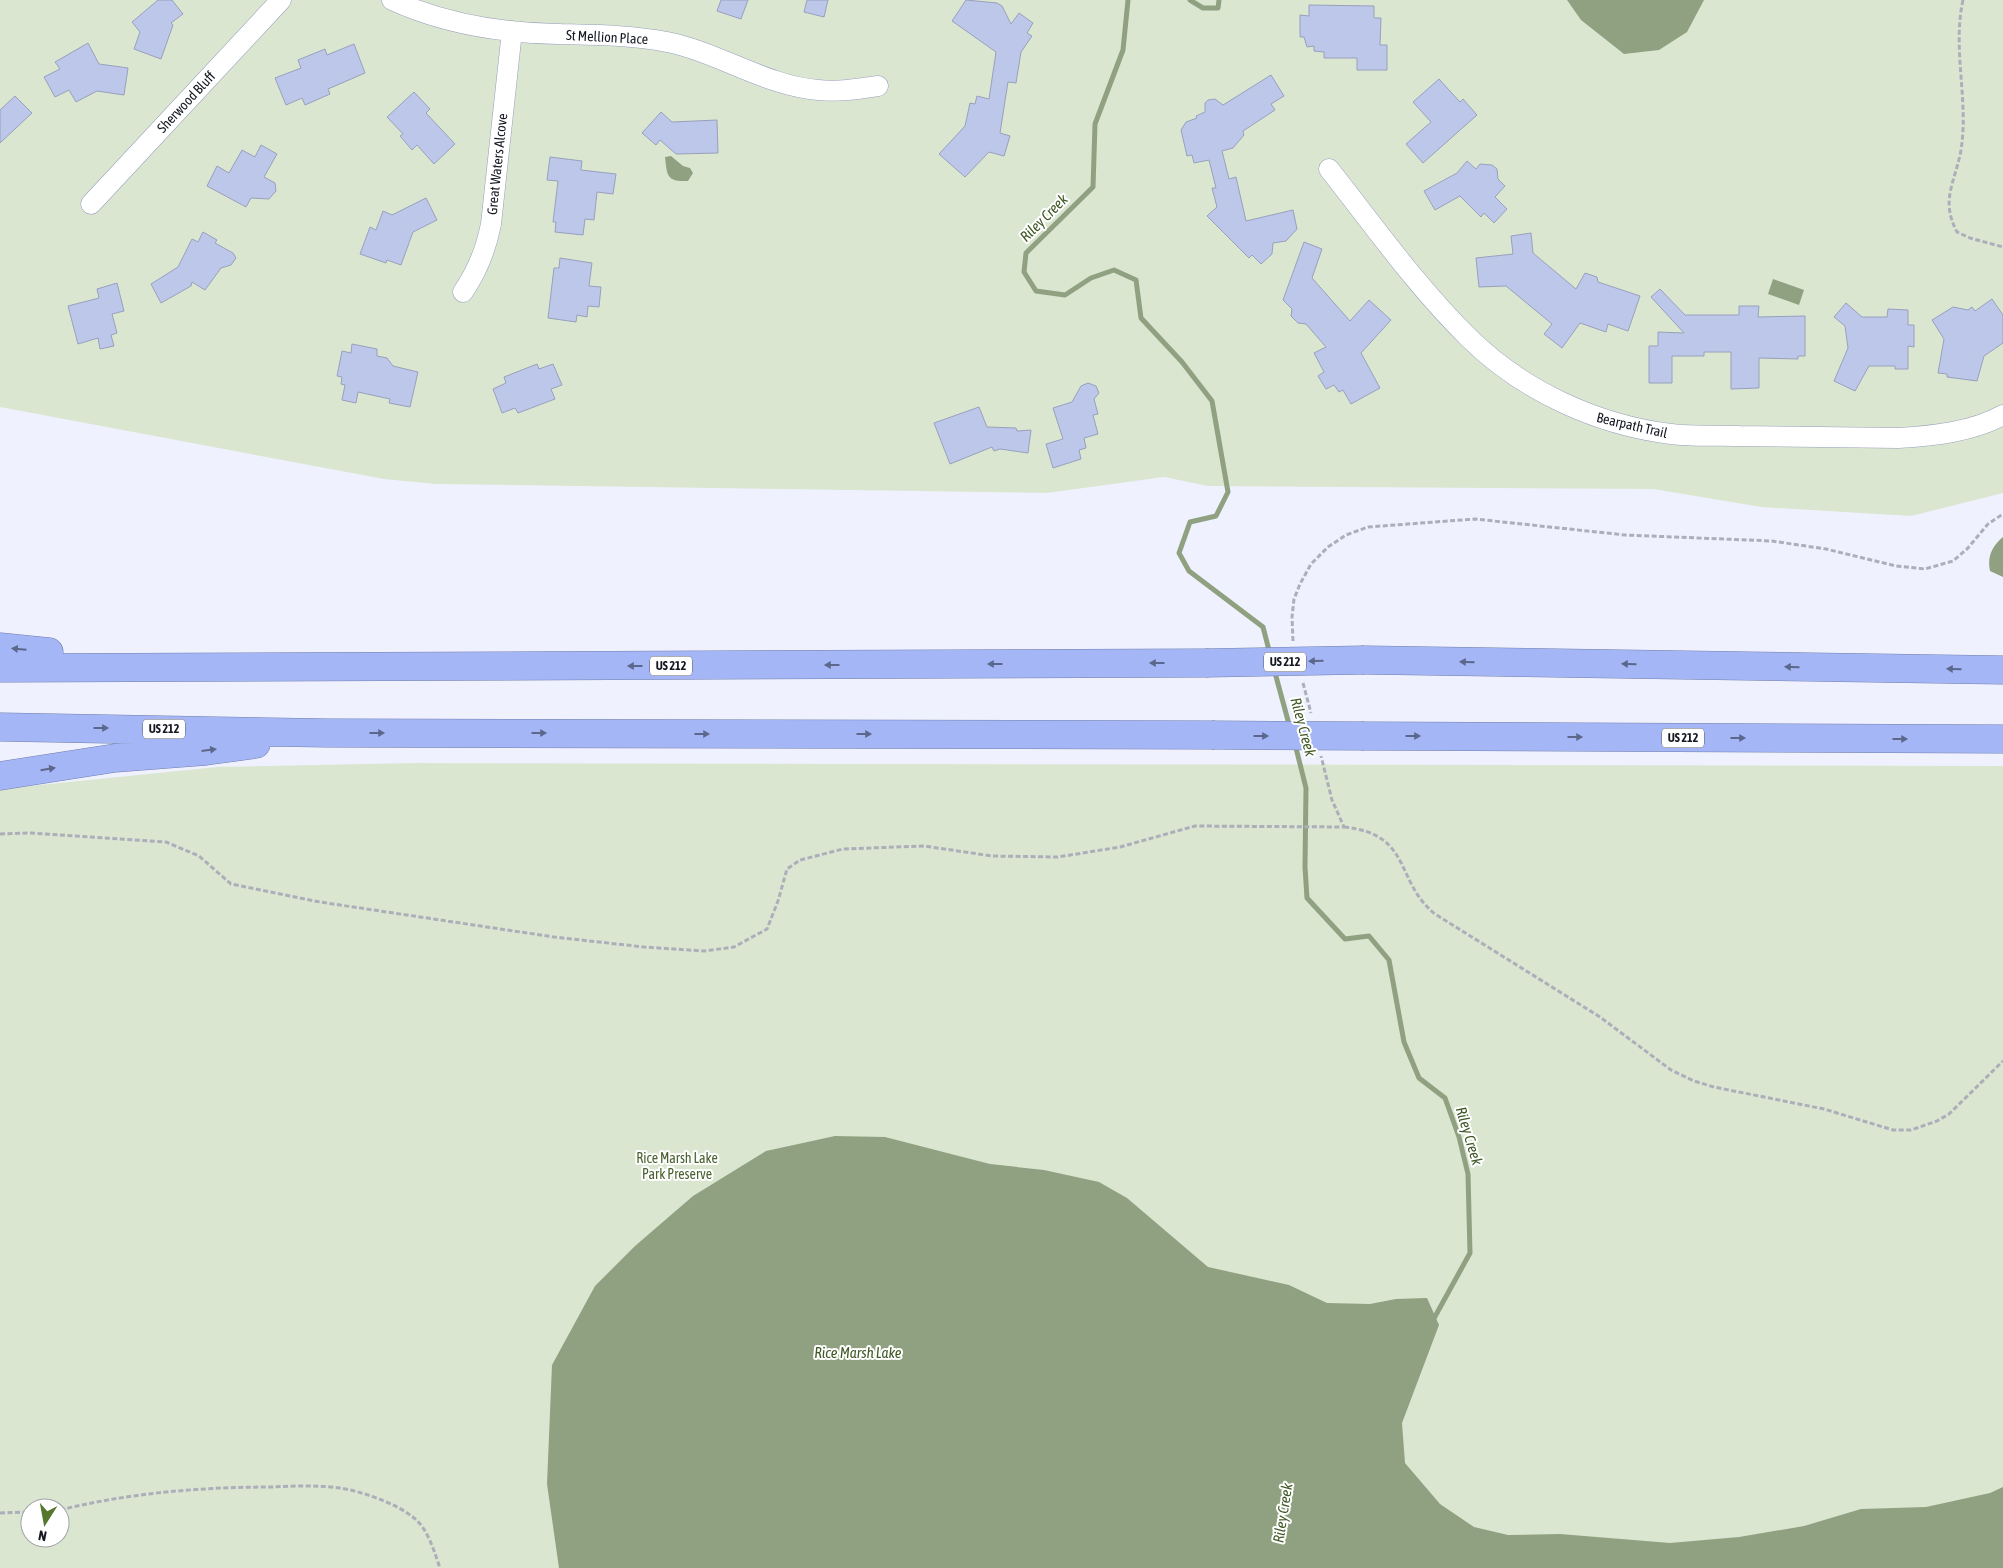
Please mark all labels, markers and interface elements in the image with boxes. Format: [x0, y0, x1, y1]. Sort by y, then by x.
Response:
street label: St Mellion Place [566, 27, 648, 47]
street label: Sherwood Bluff [154, 68, 219, 136]
street label: Great Waters Alcove [484, 112, 510, 216]
water label: Riley Creek [1016, 190, 1071, 245]
street label: Bearpath Trail [1595, 409, 1669, 441]
one-way arrow [11, 645, 27, 653]
road number: US 212 [1264, 652, 1306, 672]
road number: US 212 [650, 656, 692, 676]
one-way arrow [1307, 657, 1323, 665]
one-way arrow [1459, 658, 1475, 666]
one-way arrow [1149, 659, 1165, 667]
one-way arrow [987, 660, 1003, 668]
one-way arrow [1621, 660, 1637, 668]
one-way arrow [824, 661, 840, 669]
one-way arrow [627, 662, 643, 670]
one-way arrow [1784, 663, 1800, 671]
one-way arrow [1946, 665, 1962, 673]
water label: Riley Creek [1287, 696, 1320, 759]
road number: US 212 [143, 720, 185, 739]
one-way arrow [93, 724, 109, 732]
road number: US 212 [1662, 728, 1704, 748]
one-way arrow [369, 729, 385, 737]
one-way arrow [532, 729, 548, 737]
one-way arrow [694, 730, 710, 738]
one-way arrow [857, 730, 873, 738]
one-way arrow [1253, 732, 1269, 740]
one-way arrow [1405, 732, 1421, 740]
one-way arrow [1567, 733, 1583, 741]
one-way arrow [1730, 734, 1746, 742]
one-way arrow [1892, 735, 1908, 743]
one-way arrow [202, 746, 218, 754]
one-way arrow [40, 764, 56, 772]
water label: Riley Creek [1453, 1105, 1487, 1168]
park label: Rice Marsh Lake Park Preserve [636, 1150, 718, 1182]
water label: Rice Marsh Lake [814, 1344, 902, 1361]
water label: Riley Creek [1269, 1481, 1296, 1544]
north arrow [20, 1498, 70, 1548]
text: N [37, 1527, 48, 1544]

